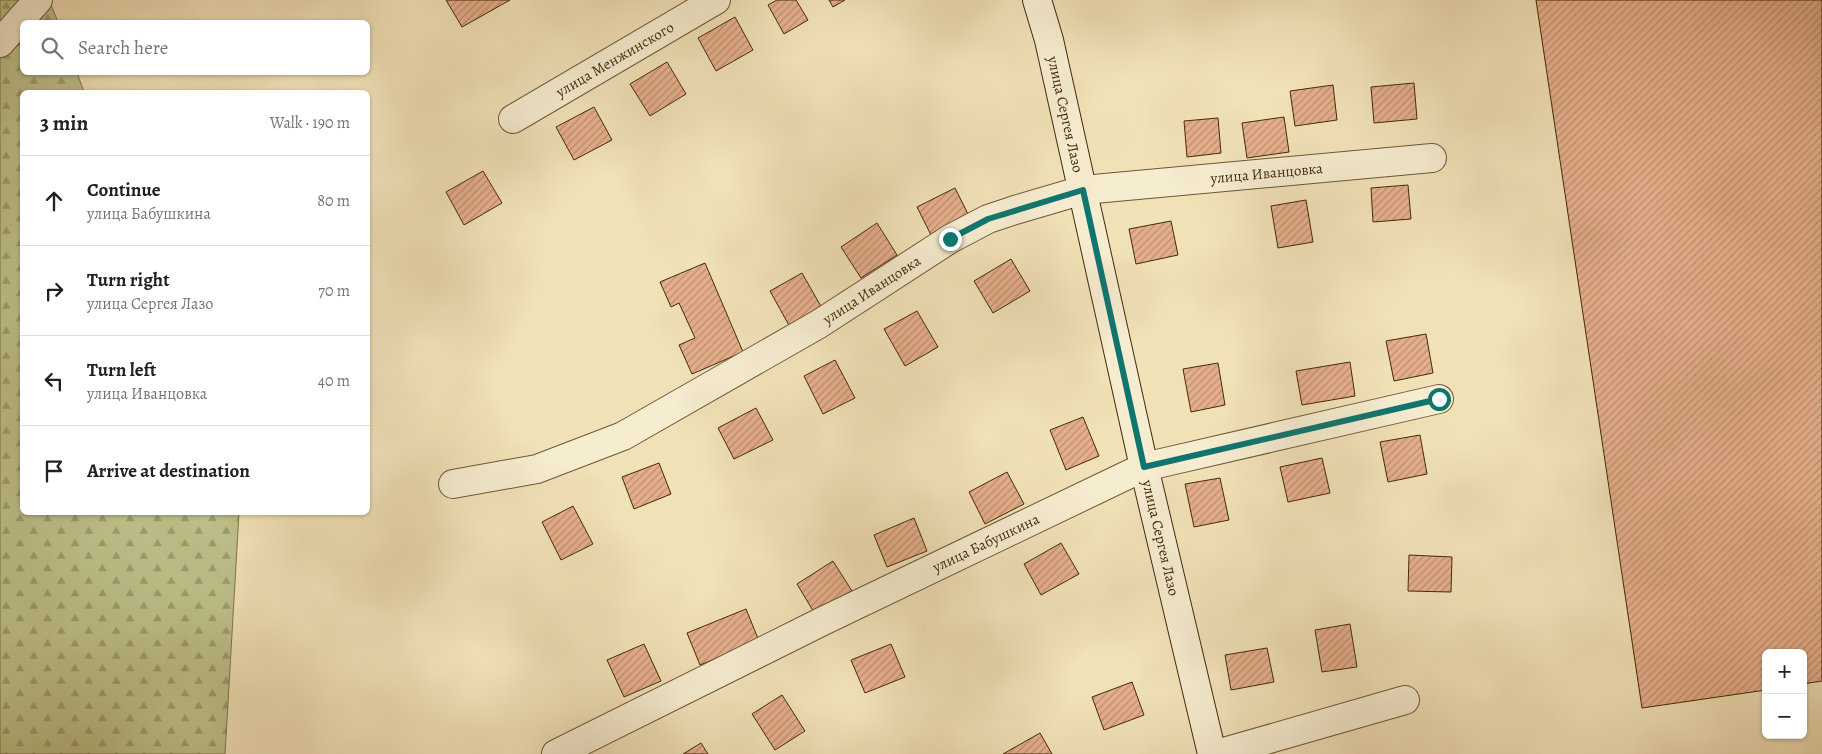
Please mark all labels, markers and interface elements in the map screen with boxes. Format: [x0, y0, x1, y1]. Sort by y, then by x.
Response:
street label: улица Менжинского [551, 17, 677, 102]
search box [20, 20, 370, 75]
icon: search [38, 34, 66, 62]
text: Search here [78, 35, 168, 61]
street label: улица Сергея Лазо [1043, 53, 1088, 174]
text: 3 min [40, 109, 88, 137]
text: Walk · 190 m [270, 112, 350, 134]
street label: улица Иванцовка [1209, 158, 1324, 188]
text: Continue [87, 177, 161, 203]
icon: ahead [40, 187, 68, 215]
text: 80 m [317, 190, 350, 212]
text: улица Бабушкина [87, 203, 211, 225]
route end [939, 228, 962, 251]
street label: улица Иванцовка [818, 251, 925, 329]
text: Turn right [87, 267, 169, 293]
icon: right [40, 277, 68, 305]
text: 70 m [318, 280, 350, 302]
text: улица Сергея Лазо [87, 293, 213, 315]
text: Turn left [87, 357, 156, 383]
icon: left [40, 367, 68, 395]
text: 40 m [318, 370, 350, 392]
text: улица Иванцовка [87, 383, 207, 405]
route start [1428, 388, 1451, 411]
icon: arrive [40, 457, 68, 485]
text: Arrive at destination [87, 458, 250, 484]
street label: улица Сергея Лазо [1137, 477, 1184, 598]
street label: улица Бабушкина [928, 509, 1043, 577]
map controls [1762, 649, 1807, 739]
button: + [1762, 649, 1807, 694]
button: − [1762, 694, 1807, 739]

